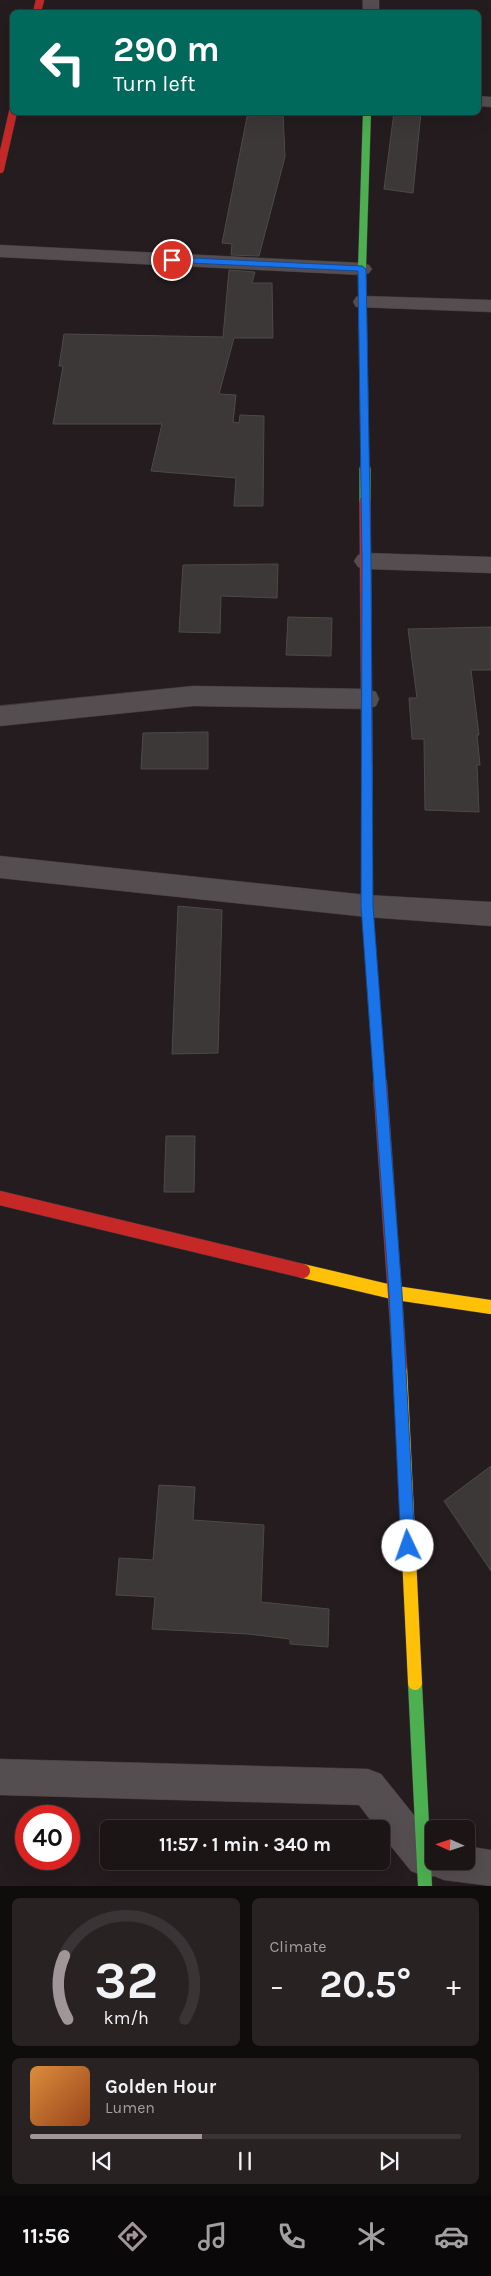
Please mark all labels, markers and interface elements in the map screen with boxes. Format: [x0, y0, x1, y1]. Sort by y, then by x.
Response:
text: 290 m [113, 29, 220, 70]
icon: left [30, 30, 95, 95]
text: Turn left [113, 71, 196, 97]
pin [151, 239, 193, 281]
icon: arrive [158, 246, 186, 274]
position arrow [381, 1519, 433, 1571]
speed limit sign: 40 [15, 1805, 80, 1870]
north arrow [425, 1820, 475, 1870]
map controls [425, 1820, 475, 1870]
text: 11:57 · 1 min · 340 m [159, 1834, 331, 1856]
text: Climate [270, 1937, 327, 1956]
text: 32 [94, 1950, 158, 2011]
text: 20.5° [319, 1962, 411, 2007]
text: − [270, 1969, 284, 2002]
text: + [446, 1969, 461, 2002]
text: km/h [103, 2008, 148, 2029]
text: Golden Hour [105, 2076, 216, 2098]
text: Lumen [105, 2098, 155, 2117]
icon: previous [88, 2147, 116, 2175]
icon: pause [231, 2147, 259, 2175]
icon: next [375, 2147, 403, 2175]
icon: directions [115, 2219, 150, 2254]
icon: music [195, 2219, 230, 2254]
icon: phone [274, 2219, 309, 2254]
icon: climate [354, 2219, 389, 2254]
icon: car [434, 2219, 469, 2254]
text: 11:56 [22, 2223, 70, 2249]

